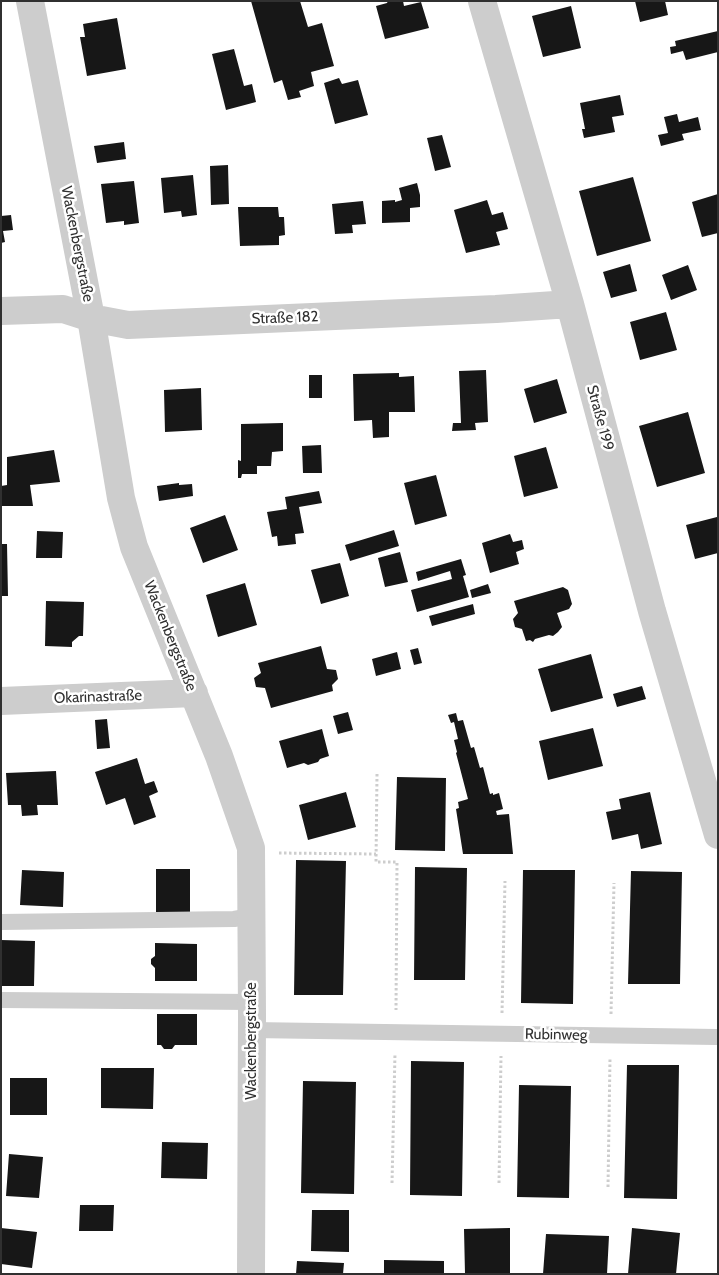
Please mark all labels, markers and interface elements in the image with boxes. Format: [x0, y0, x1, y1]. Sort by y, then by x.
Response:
street label: Wackenbergstraße [57, 185, 97, 303]
street label: Straße 182 [251, 308, 319, 328]
street label: Straße 199 [583, 383, 617, 453]
street label: Wackenbergstraße [140, 578, 200, 694]
street label: Okarinastraße [54, 686, 142, 708]
street label: Wackenbergstraße [243, 982, 261, 1100]
street label: Rubinweg [525, 1025, 587, 1045]

